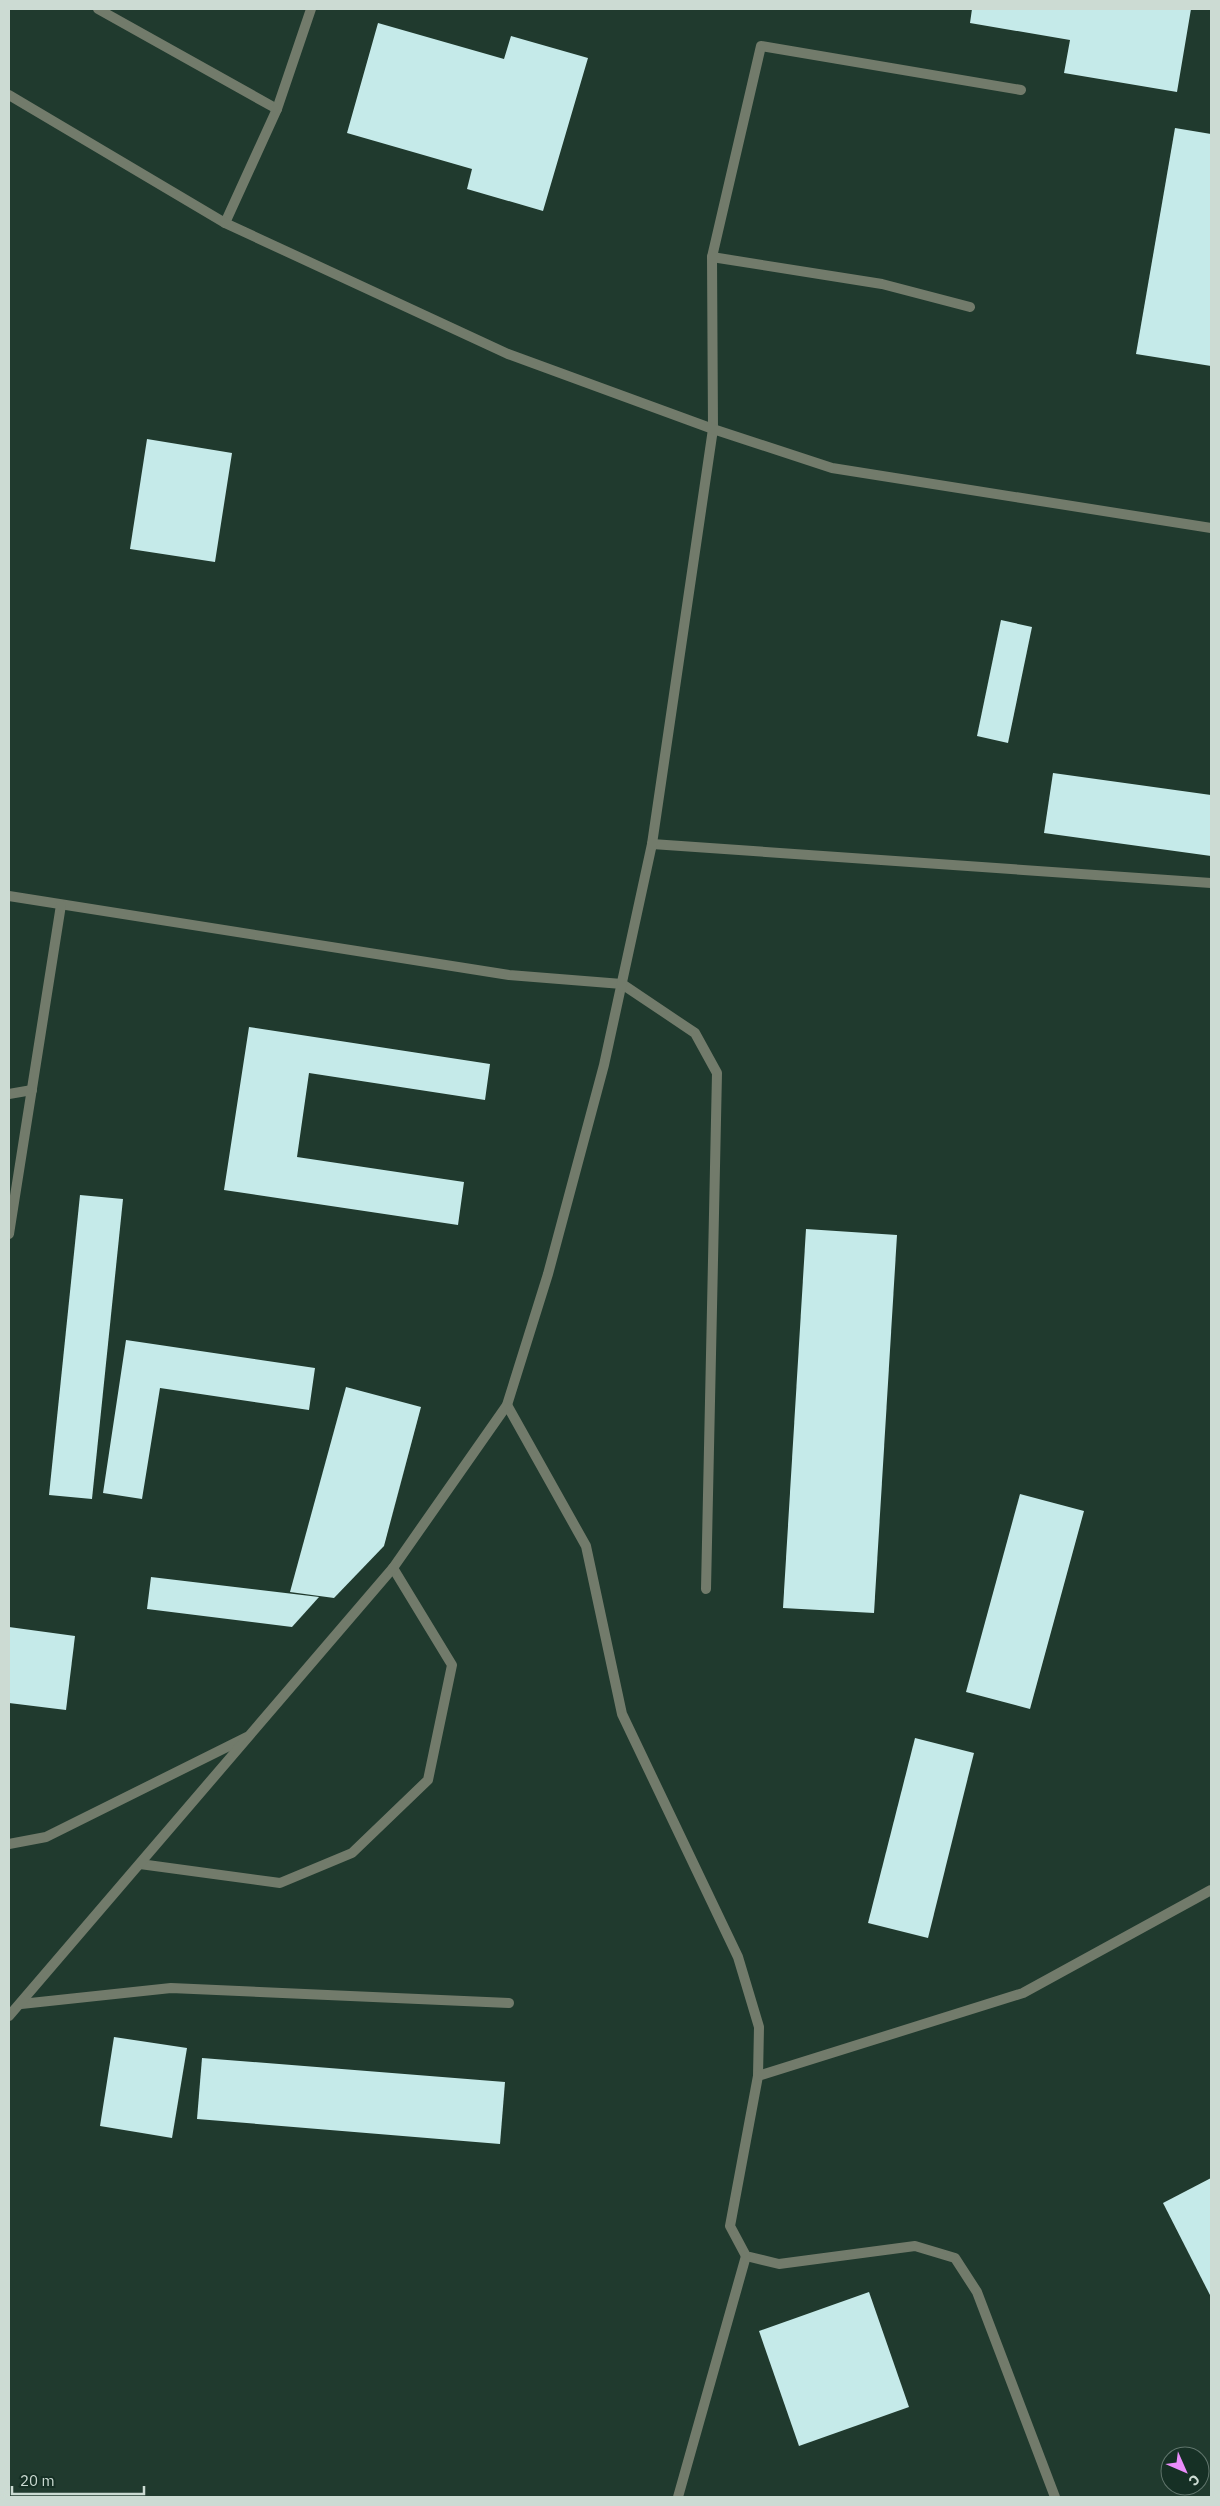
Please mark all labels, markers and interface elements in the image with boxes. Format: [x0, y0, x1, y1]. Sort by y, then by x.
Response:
north arrow [1160, 2446, 1210, 2496]
scale bar [12, 2464, 145, 2496]
text: 20 m [20, 2471, 55, 2490]
text: С [1185, 2471, 1204, 2490]

